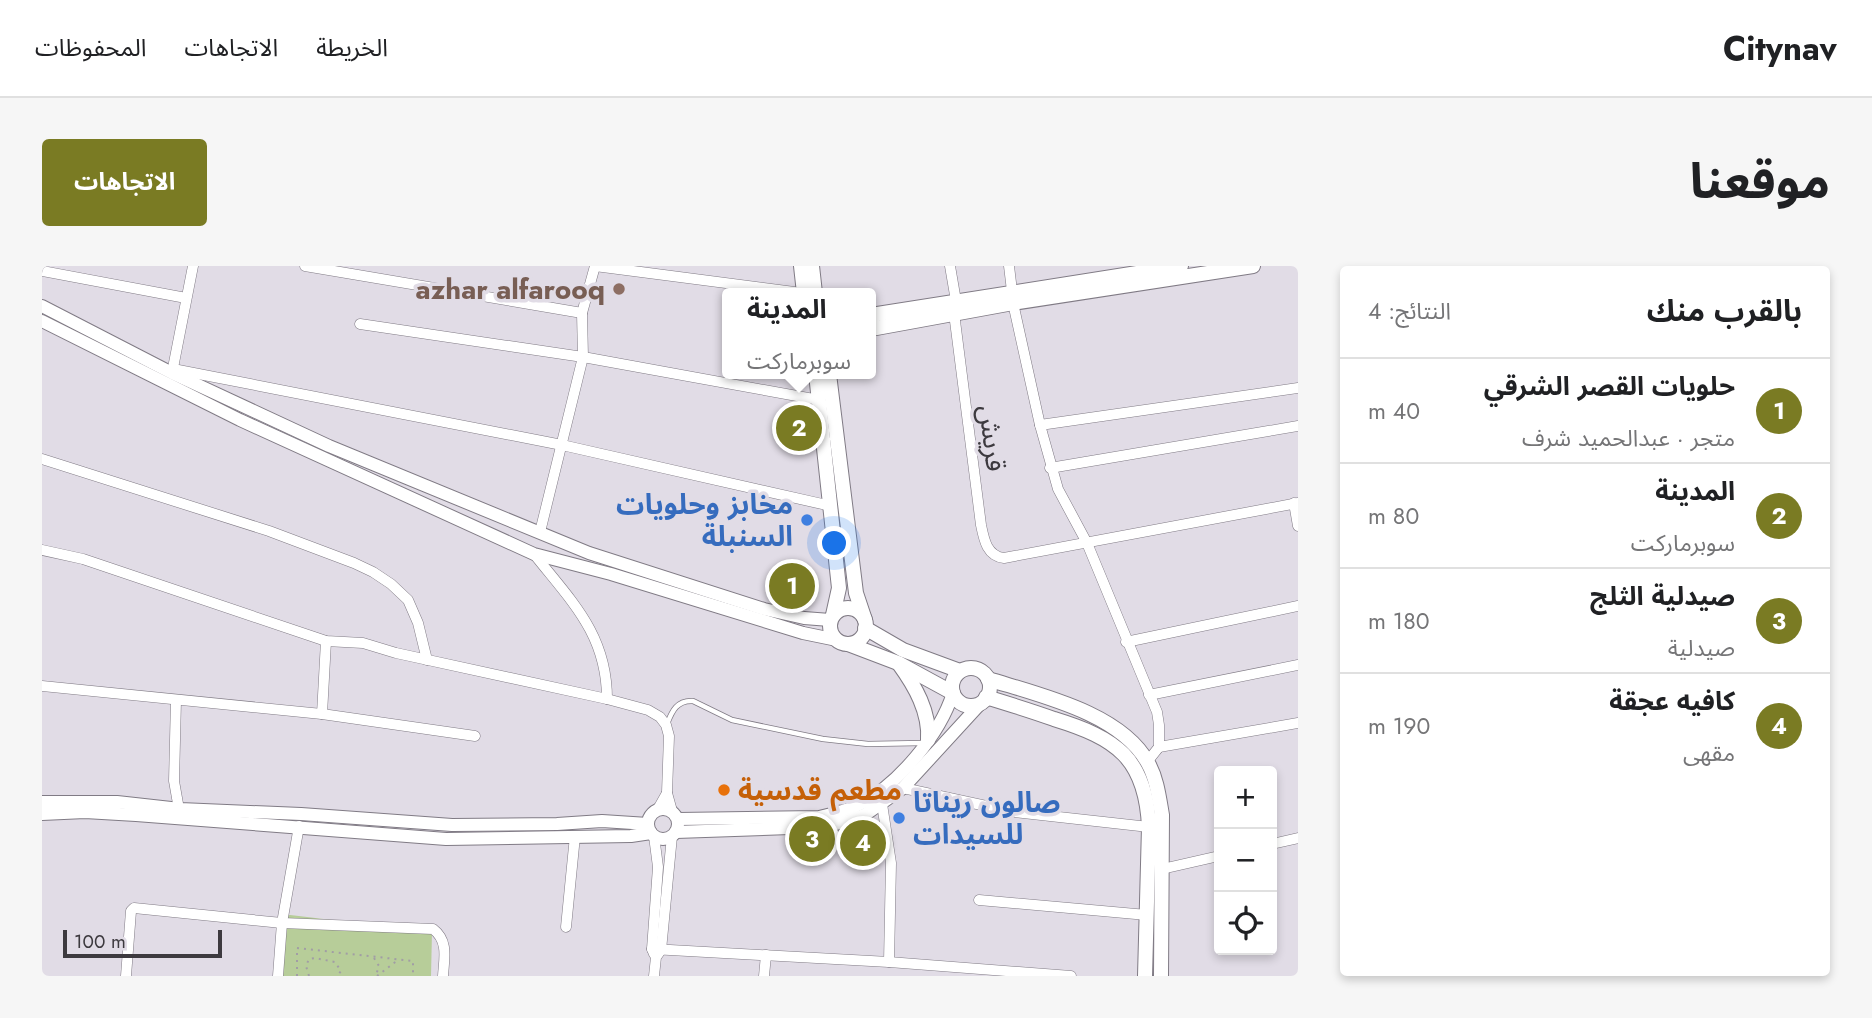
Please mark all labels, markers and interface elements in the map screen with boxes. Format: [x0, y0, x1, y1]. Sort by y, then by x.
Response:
text: Citynav [1723, 25, 1837, 72]
text: المحفوظات [35, 30, 146, 65]
text: الاتجاهات [184, 30, 278, 65]
text: الخريطة [316, 30, 388, 65]
button: الاتجاهات [42, 139, 207, 226]
text: موقعنا [1690, 146, 1830, 216]
place label: azhar alfarooq [416, 269, 605, 310]
marker: azhar alfarooq [611, 281, 627, 297]
popup [722, 288, 876, 379]
text: بالقرب منك [1647, 289, 1802, 332]
text: المدينة [747, 290, 827, 328]
text: النتائج: 4 [1368, 294, 1451, 328]
text: سوبرماركت [747, 344, 851, 378]
text: حلويات القصر الشرقي [1484, 367, 1735, 405]
text: 40 m [1368, 394, 1420, 428]
text: 1 [1773, 394, 1785, 428]
pin: 2 [776, 402, 822, 454]
street label: قريش [968, 402, 1017, 474]
text: متجر · عبدالحميد شرف [1522, 421, 1735, 455]
text: المدينة [1655, 472, 1735, 510]
place label: مخابز وحلويات السنبلة [616, 484, 793, 557]
text: 80 m [1368, 499, 1419, 533]
text: 2 [1771, 499, 1787, 533]
marker: مخابز وحلويات السنبلة [799, 512, 815, 528]
your location [817, 526, 851, 560]
text: سوبرماركت [1631, 526, 1735, 560]
pin: 1 [769, 560, 815, 612]
text: صيدلية الثلج [1590, 577, 1735, 615]
text: 180 m [1368, 604, 1430, 638]
text: 3 [1772, 604, 1786, 638]
text: صيدلية [1668, 631, 1735, 665]
text: كافيه عجقة [1609, 682, 1735, 720]
text: 190 m [1368, 709, 1430, 743]
text: 4 [1771, 709, 1787, 743]
text: مقهى [1683, 736, 1735, 770]
map controls [1214, 766, 1277, 955]
button: + [1214, 766, 1277, 829]
place label: مطعم قدسية [738, 770, 902, 812]
marker: مطعم قدسية [716, 782, 732, 798]
place label: صالون ريناتا للسيدات [913, 782, 1061, 855]
marker: صالون ريناتا للسيدات [891, 810, 907, 826]
pin: 3 [789, 813, 835, 865]
pin: 4 [840, 817, 886, 869]
button: − [1214, 829, 1277, 892]
button: locate [1214, 892, 1277, 955]
scale bar [63, 927, 222, 959]
text: 100 m [74, 928, 126, 955]

